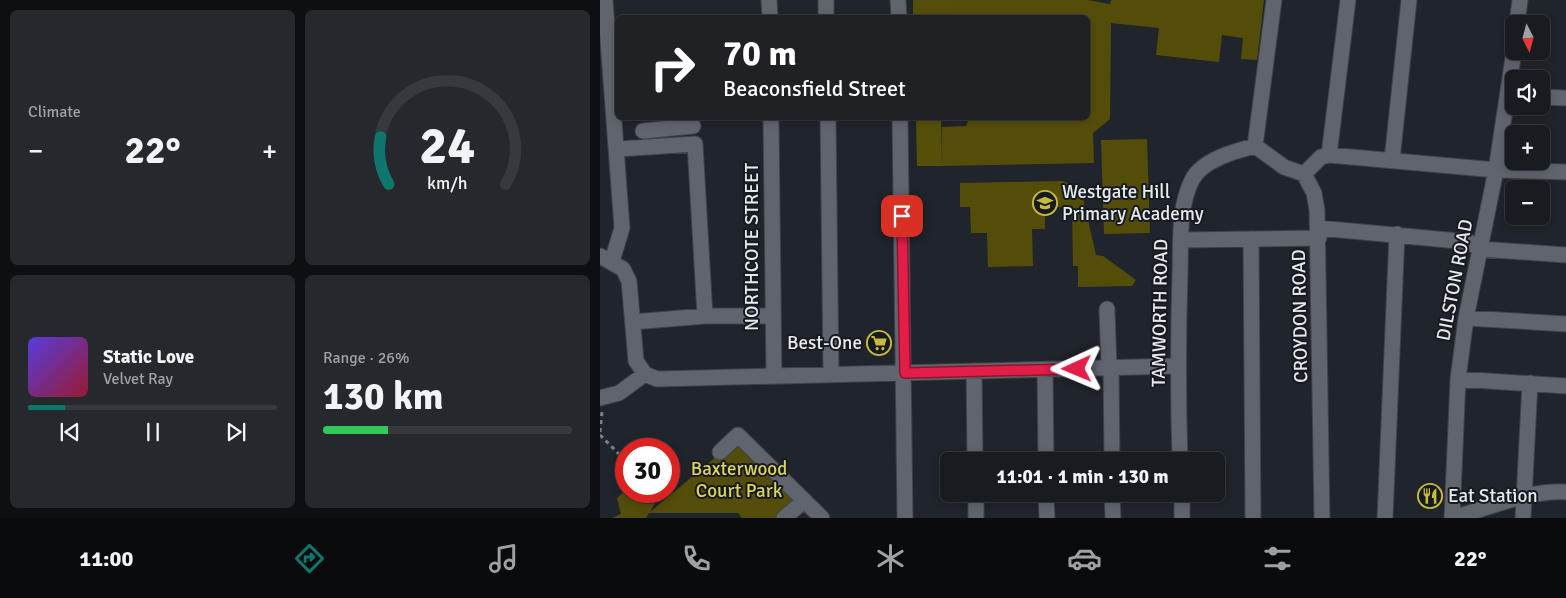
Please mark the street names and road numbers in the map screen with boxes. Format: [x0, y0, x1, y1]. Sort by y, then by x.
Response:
street label: NORTHCOTE STREET [740, 162, 764, 331]
street label: DILSTON ROAD [1431, 217, 1479, 343]
street label: TAMWORTH ROAD [1147, 239, 1173, 387]
street label: CROYDON ROAD [1287, 249, 1313, 383]

